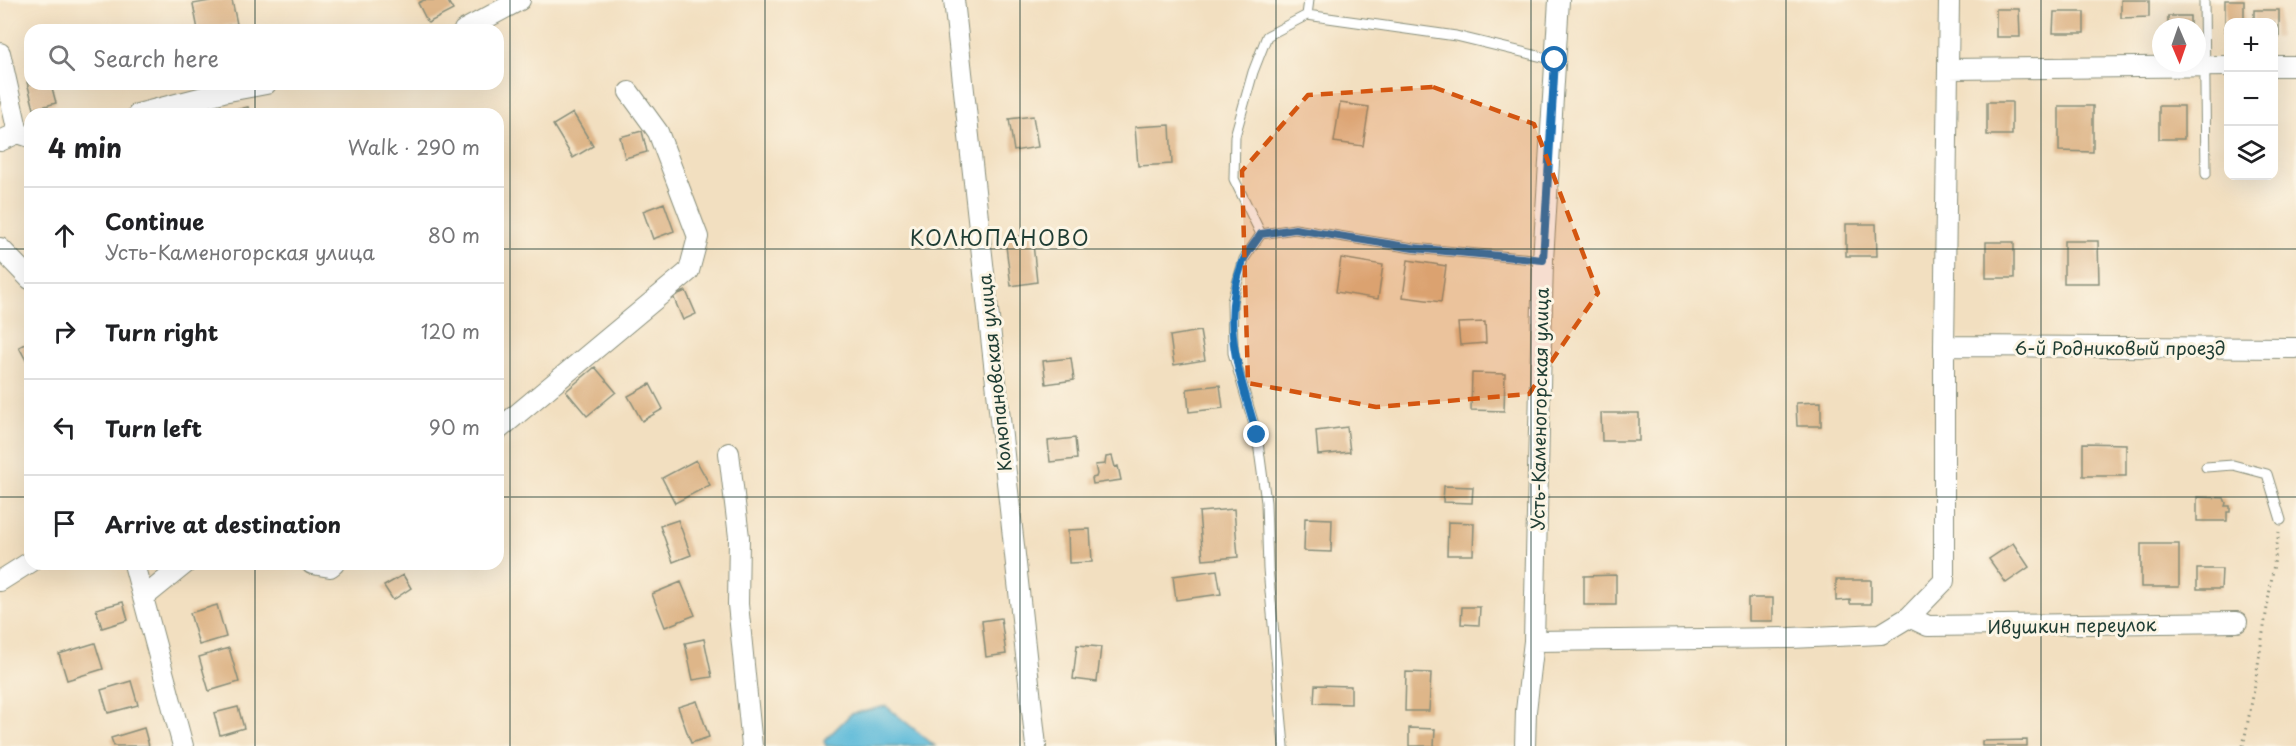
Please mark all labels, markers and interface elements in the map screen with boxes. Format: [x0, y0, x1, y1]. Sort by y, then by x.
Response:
north arrow [2152, 18, 2206, 72]
map controls [2224, 18, 2278, 180]
button: + [2224, 18, 2278, 72]
search box [24, 24, 504, 90]
icon: search [45, 41, 78, 74]
text: Search here [93, 41, 219, 74]
route start [1541, 46, 1567, 72]
button: − [2224, 72, 2278, 126]
button: layers [2224, 126, 2278, 180]
text: 4 min [48, 128, 122, 167]
text: Walk · 290 m [348, 132, 480, 162]
text: Continue [105, 204, 204, 237]
icon: ahead [48, 219, 81, 252]
text: 80 m [428, 220, 480, 250]
district label: КОЛЮПАНОВО [910, 221, 1090, 253]
text: Усть-Каменогорская улица [105, 237, 375, 267]
street label: Колюпановская улица [970, 272, 1018, 473]
street label: Усть-Каменогорская улица [1523, 287, 1555, 531]
icon: right [48, 315, 81, 348]
text: Turn right [105, 315, 218, 348]
text: 120 m [421, 316, 480, 346]
street label: 6-й Родниковый проезд [2014, 334, 2226, 361]
icon: left [48, 411, 81, 444]
text: Turn left [105, 411, 202, 444]
text: 90 m [429, 412, 480, 442]
route end [1243, 421, 1269, 447]
icon: arrive [48, 507, 81, 540]
text: Arrive at destination [105, 507, 341, 540]
street label: Ивушкин переулок [1987, 610, 2157, 640]

